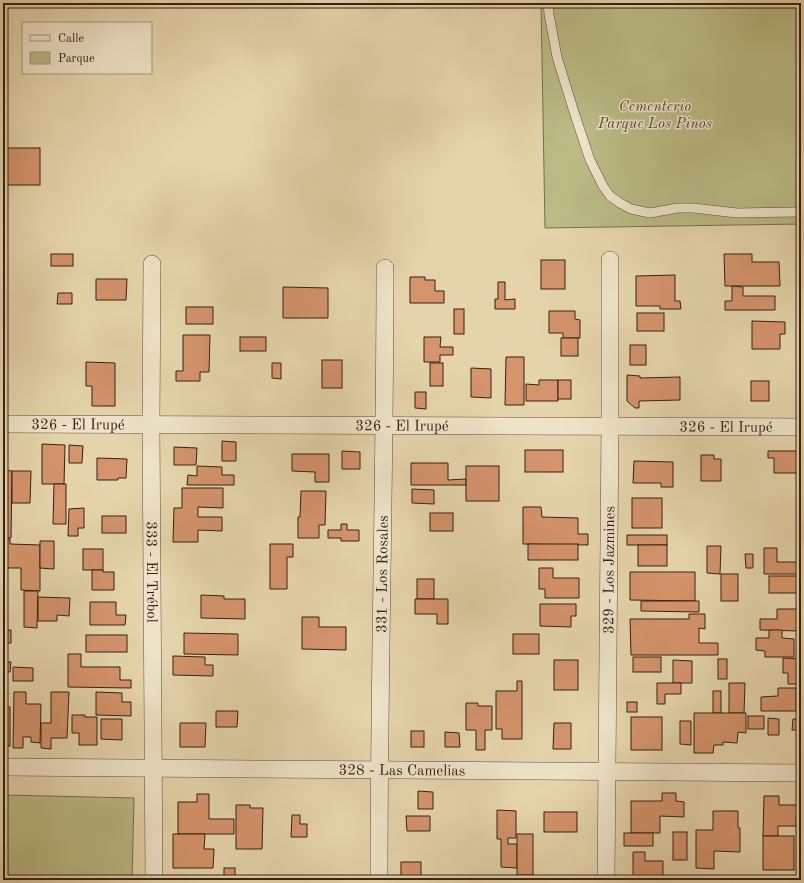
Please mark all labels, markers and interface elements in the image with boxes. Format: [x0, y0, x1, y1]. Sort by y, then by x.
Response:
legend [22, 22, 152, 74]
text: Calle [58, 33, 84, 45]
text: Parque [58, 53, 95, 65]
park label: Cementerio Parque Los Pinos [597, 100, 712, 132]
street label: 326 - El Irupé [31, 418, 125, 433]
street label: 326 - El Irupé [355, 419, 449, 435]
street label: 326 - El Irupé [679, 421, 773, 436]
street label: 329 - Los Jazmines [602, 506, 618, 634]
street label: 331 - Los Rosales [375, 515, 392, 633]
street label: 333 - El Trébol [143, 521, 158, 623]
street label: 328 - Las Camelias [339, 764, 465, 779]

